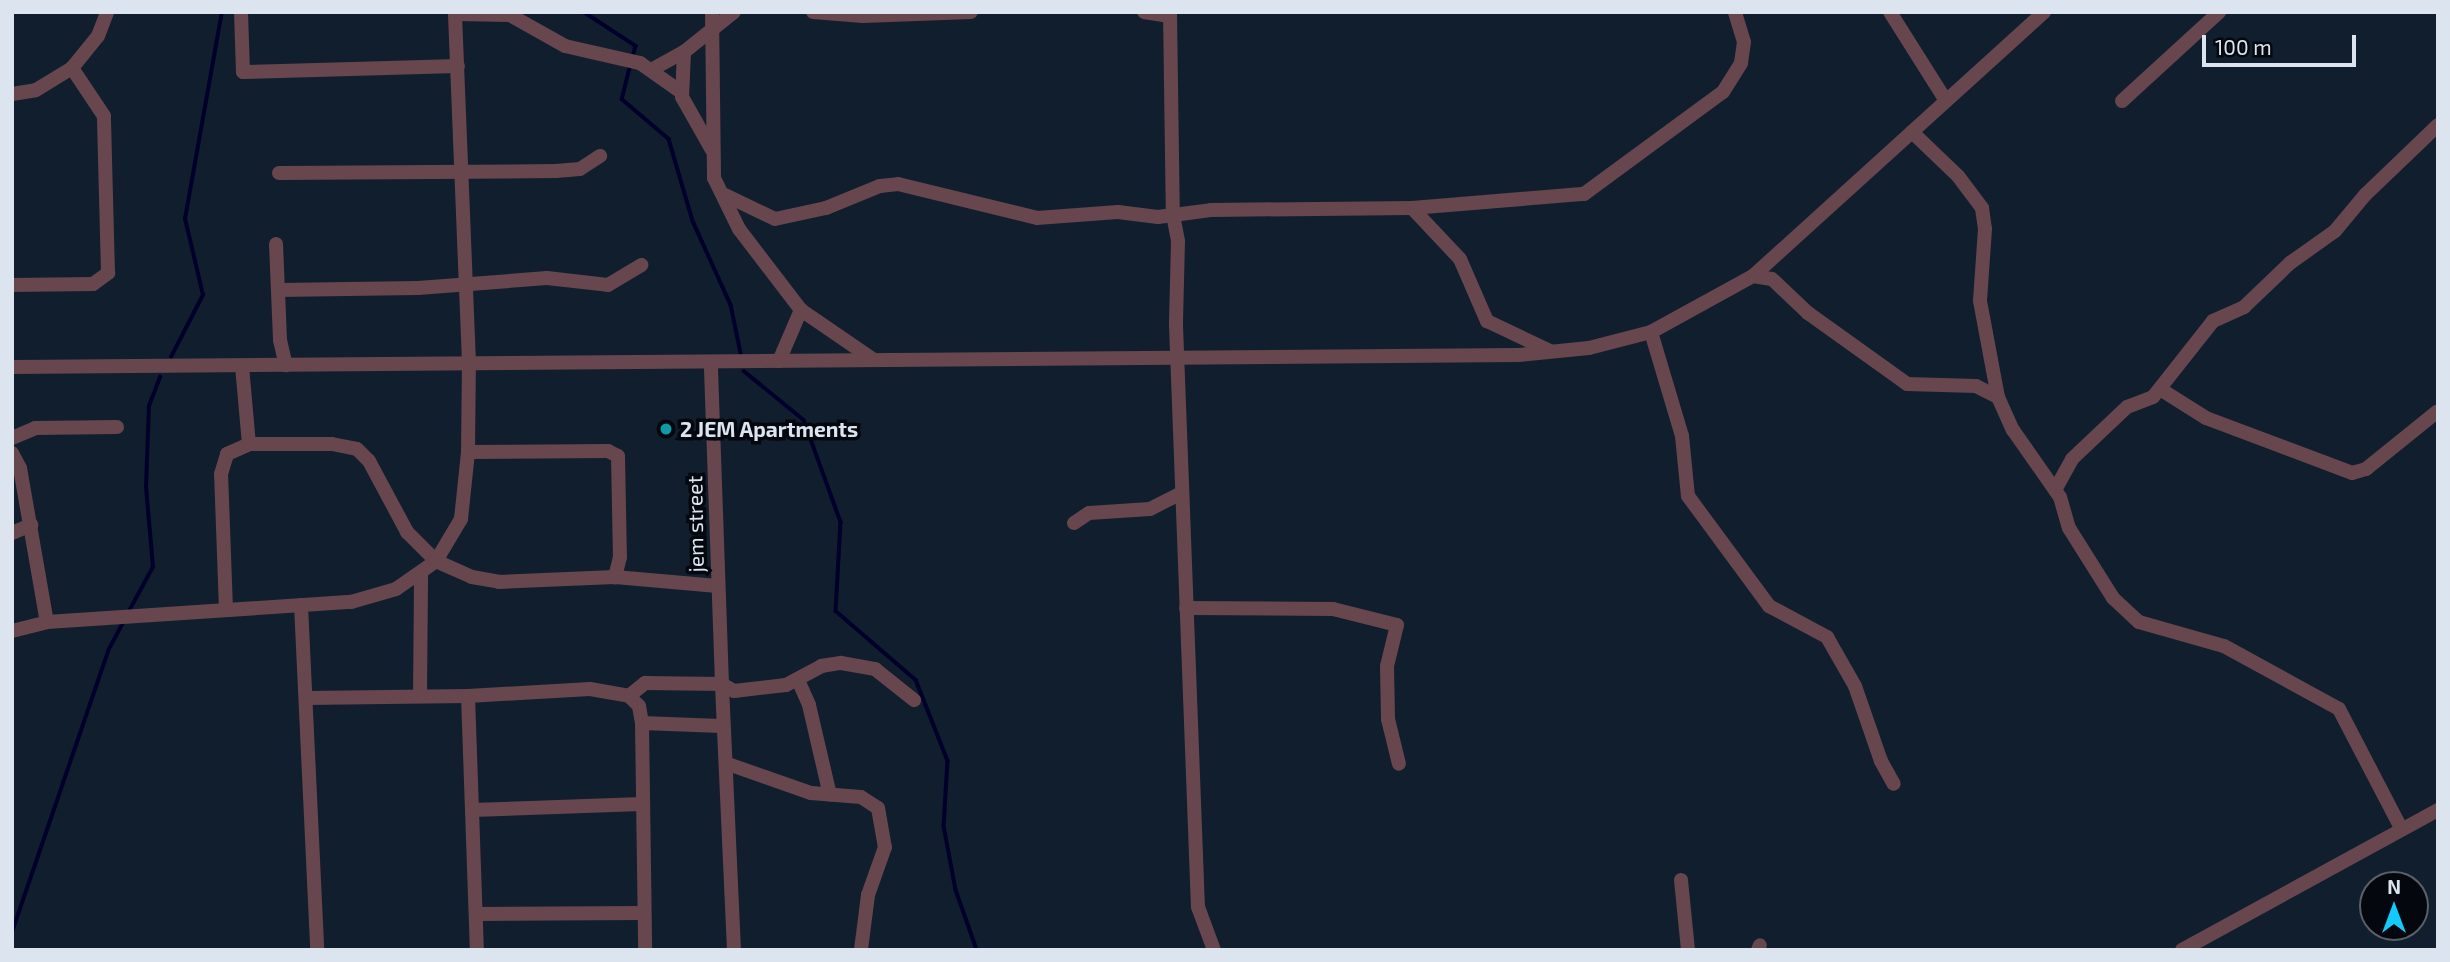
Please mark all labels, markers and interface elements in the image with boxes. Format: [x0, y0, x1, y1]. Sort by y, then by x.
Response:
scale bar [2205, 21, 2359, 65]
text: 100 m [2215, 34, 2272, 59]
place label: 2 JEM Apartments [680, 416, 859, 442]
marker: 2 JEM Apartments [658, 421, 674, 437]
street label: jem street [682, 475, 708, 573]
north arrow [2359, 871, 2429, 941]
text: N [2387, 875, 2401, 898]

